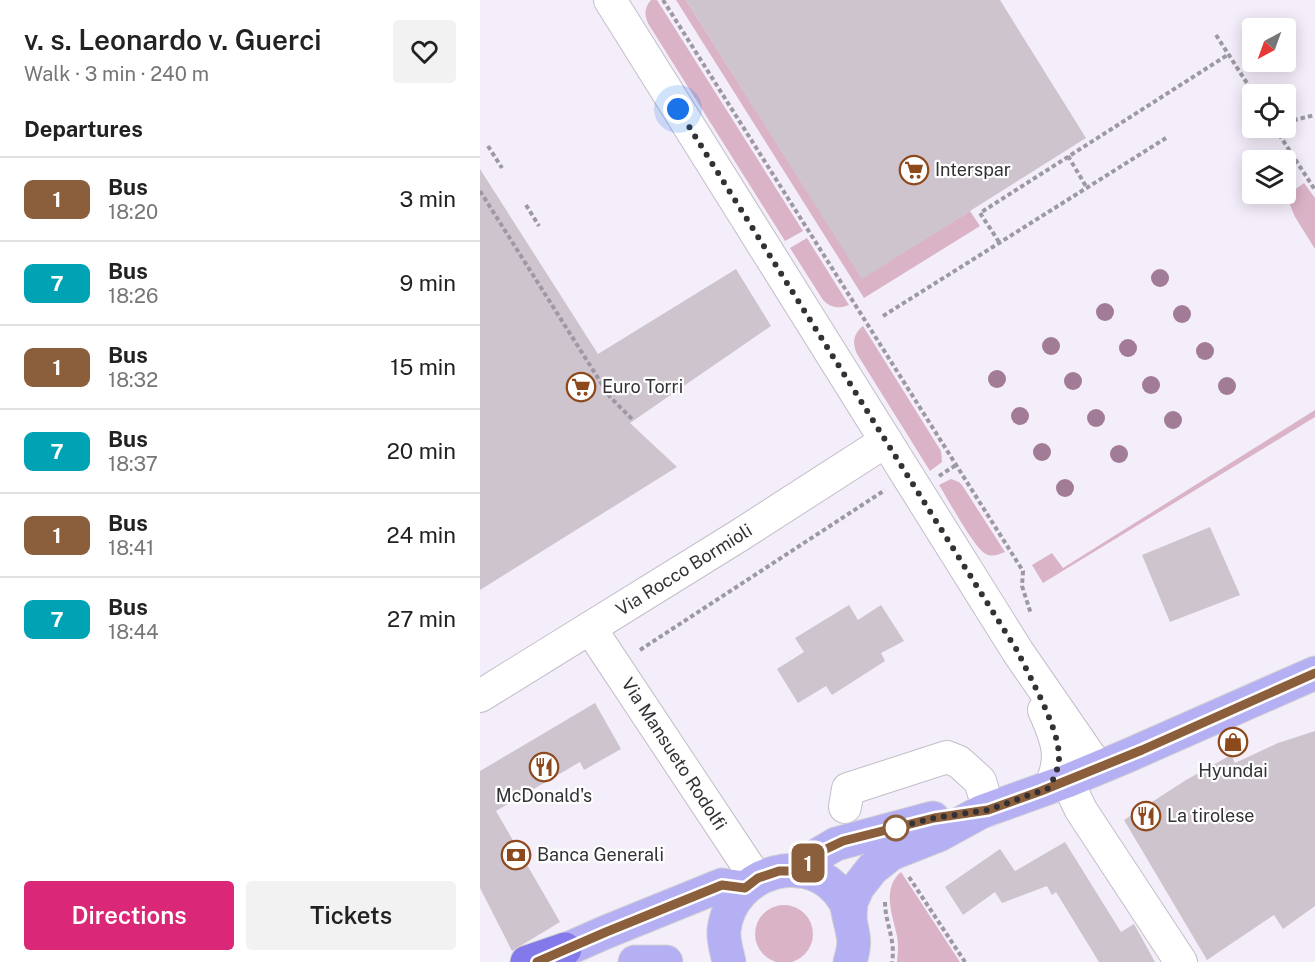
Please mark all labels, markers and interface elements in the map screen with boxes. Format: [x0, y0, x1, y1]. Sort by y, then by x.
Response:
north arrow [1242, 18, 1296, 72]
map controls [1242, 18, 1296, 204]
button: heart [393, 20, 456, 83]
text: v. s. Leonardo v. Guerci [24, 23, 322, 56]
text: Walk · 3 min · 240 m [24, 62, 209, 86]
button: locate [1242, 84, 1296, 138]
your location [663, 94, 693, 124]
text: Departures [24, 116, 143, 142]
button: layers [1242, 150, 1296, 204]
supermarket icon: Interspar [898, 154, 930, 186]
place label: Interspar [935, 159, 1011, 180]
text: Bus [108, 174, 148, 200]
text: 3 min [399, 186, 456, 212]
text: 1 [53, 187, 62, 212]
text: 18:20 [108, 200, 158, 224]
text: Bus [108, 258, 148, 284]
text: 9 min [400, 270, 456, 296]
text: 7 [50, 271, 64, 296]
text: 18:26 [108, 284, 158, 308]
text: Bus [108, 342, 148, 368]
text: 15 min [390, 354, 456, 380]
text: 1 [53, 355, 62, 380]
text: 18:32 [108, 368, 158, 392]
supermarket icon: Euro Torri [565, 371, 597, 403]
place label: Euro Torri [602, 376, 683, 397]
text: Bus [108, 426, 148, 452]
text: 20 min [387, 438, 456, 464]
text: 7 [50, 439, 64, 464]
text: 18:37 [108, 452, 158, 476]
text: Bus [108, 510, 148, 536]
street label: Via Rocco Bormioli [612, 519, 756, 620]
text: 24 min [386, 522, 456, 548]
text: 1 [53, 523, 62, 548]
text: 18:41 [108, 536, 154, 560]
text: Bus [108, 594, 148, 620]
text: 27 min [387, 606, 456, 632]
text: 7 [50, 607, 64, 632]
text: 18:44 [108, 620, 159, 644]
street label: Via Mansueto Rodolfi [617, 674, 731, 834]
shop icon: Hyundai [1217, 726, 1249, 758]
restaurant icon: McDonald's [528, 751, 560, 783]
place label: Hyundai [1198, 760, 1268, 781]
place label: McDonald's [496, 785, 592, 806]
restaurant icon: La tirolese [1130, 800, 1162, 832]
place label: La tirolese [1167, 805, 1255, 826]
unlabelled marker [883, 815, 909, 841]
bank icon: Banca Generali [500, 839, 532, 871]
place label: Banca Generali [537, 844, 664, 865]
line badge: 1 [788, 844, 828, 882]
text: 1 [804, 851, 813, 876]
button: Directions [24, 881, 234, 950]
button: Tickets [246, 881, 456, 950]

